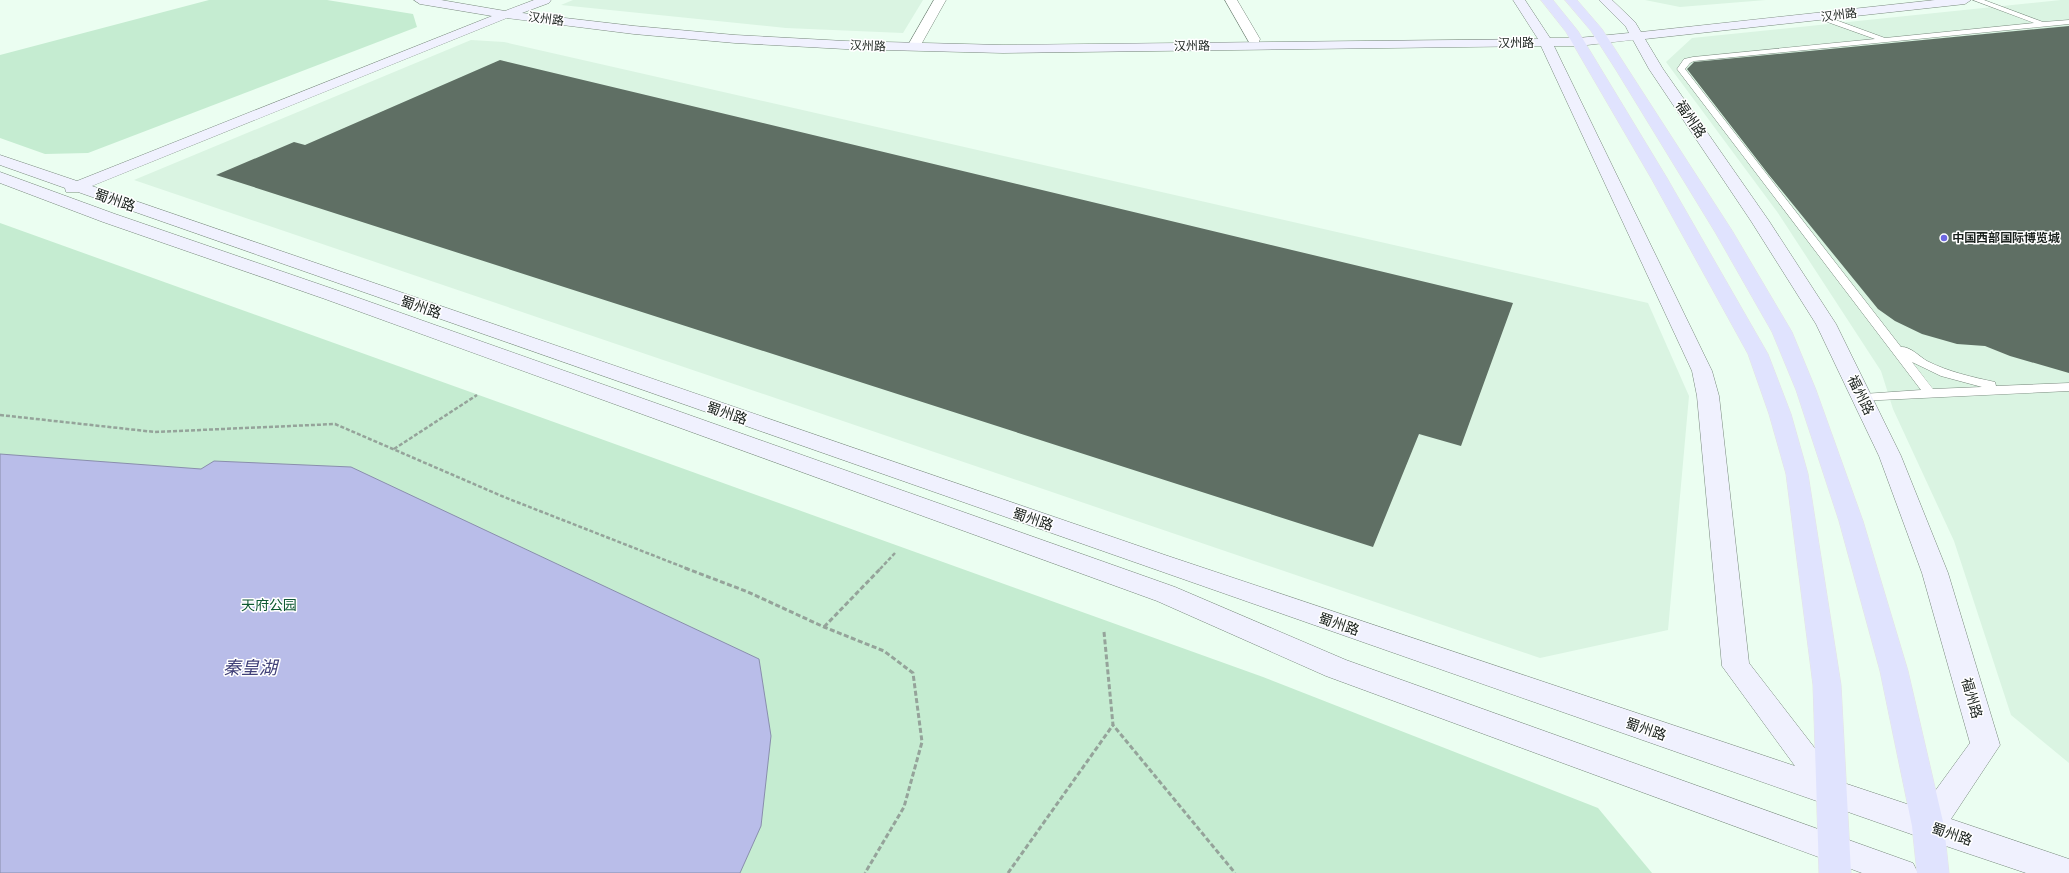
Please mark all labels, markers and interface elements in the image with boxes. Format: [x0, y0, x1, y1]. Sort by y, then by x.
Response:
street label: 汉州路 [1820, 3, 1858, 26]
street label: 汉州路 [527, 7, 565, 30]
street label: 汉州路 [1498, 33, 1534, 52]
street label: 汉州路 [850, 35, 886, 56]
street label: 汉州路 [1174, 36, 1210, 55]
street label: 福州路 [1671, 95, 1712, 142]
street label: 蜀州路 [92, 183, 138, 216]
place label: 中国西部国际博览城 [1952, 228, 2060, 247]
marker: 中国西部国际博览城 [1939, 233, 1949, 243]
street label: 蜀州路 [398, 290, 444, 323]
street label: 福州路 [1843, 371, 1880, 418]
street label: 蜀州路 [704, 396, 750, 429]
street label: 蜀州路 [1010, 502, 1056, 535]
park label: 天府公园 [241, 594, 297, 615]
street label: 蜀州路 [1316, 607, 1362, 640]
water label: 秦皇湖 [223, 654, 280, 681]
street label: 福州路 [1957, 675, 1988, 721]
street label: 蜀州路 [1623, 712, 1669, 745]
street label: 蜀州路 [1929, 817, 1975, 850]

